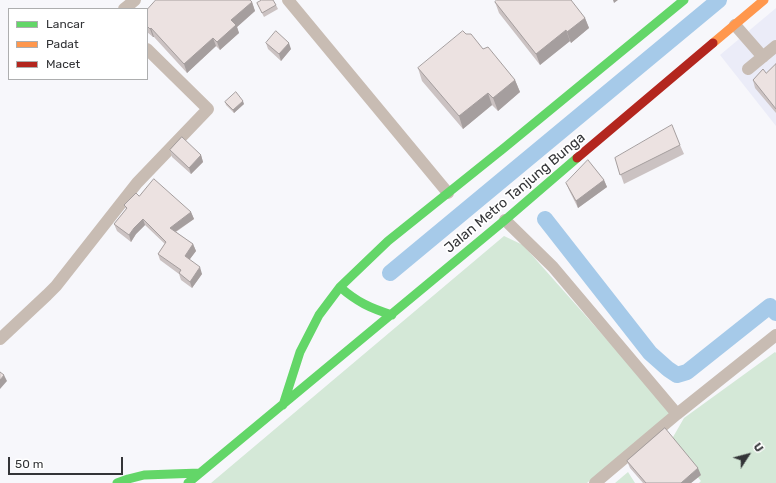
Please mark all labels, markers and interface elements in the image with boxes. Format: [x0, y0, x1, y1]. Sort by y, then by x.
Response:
legend [8, 8, 148, 80]
text: Lancar [46, 17, 84, 31]
text: Padat [46, 37, 79, 51]
text: Macet [46, 57, 80, 71]
street label: Jalan Metro Tanjung Bunga [441, 129, 589, 257]
north arrow [728, 435, 768, 475]
text: U [751, 441, 766, 455]
scale bar [10, 449, 125, 475]
text: 50 m [15, 457, 43, 471]

